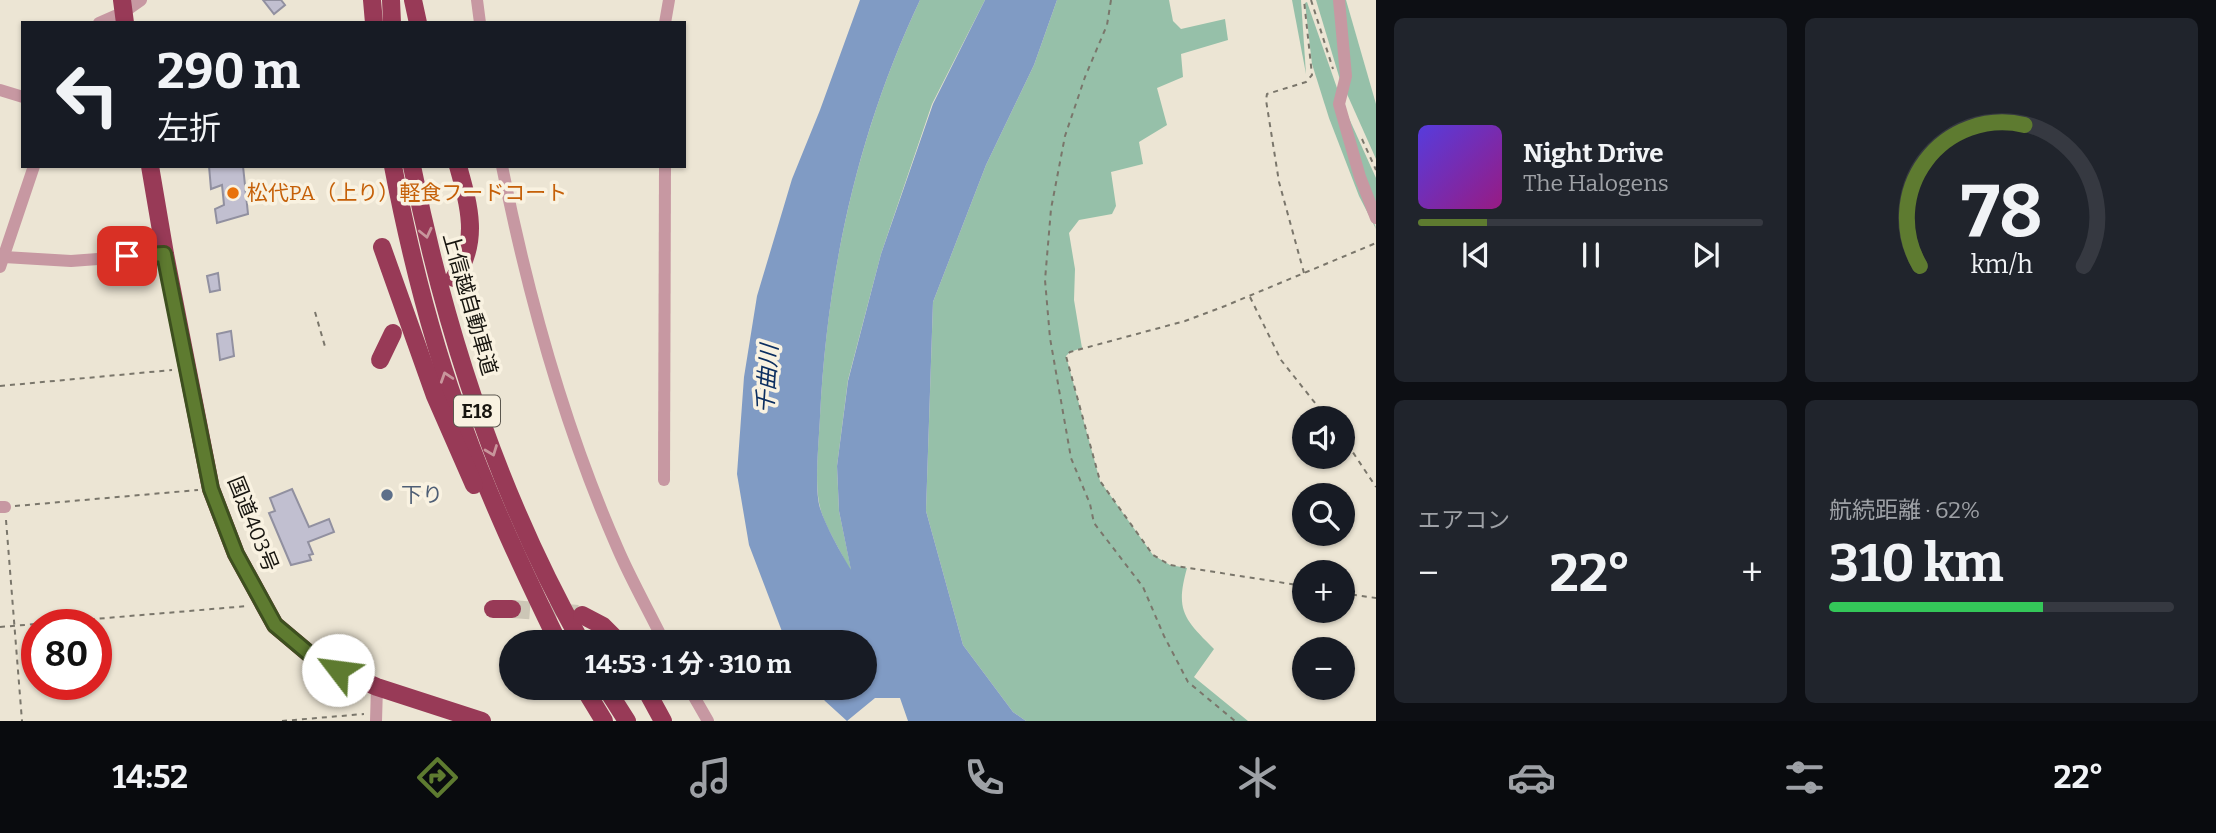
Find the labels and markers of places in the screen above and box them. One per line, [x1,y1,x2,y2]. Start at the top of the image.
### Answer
place label: 松代PA（上り）軽食フードコート [247,180,567,206]
marker: 松代PA（上り）軽食フードコート [225,185,241,201]
pin [97,226,157,286]
place label: 下り [401,482,443,508]
marker: 下り [379,487,395,503]

